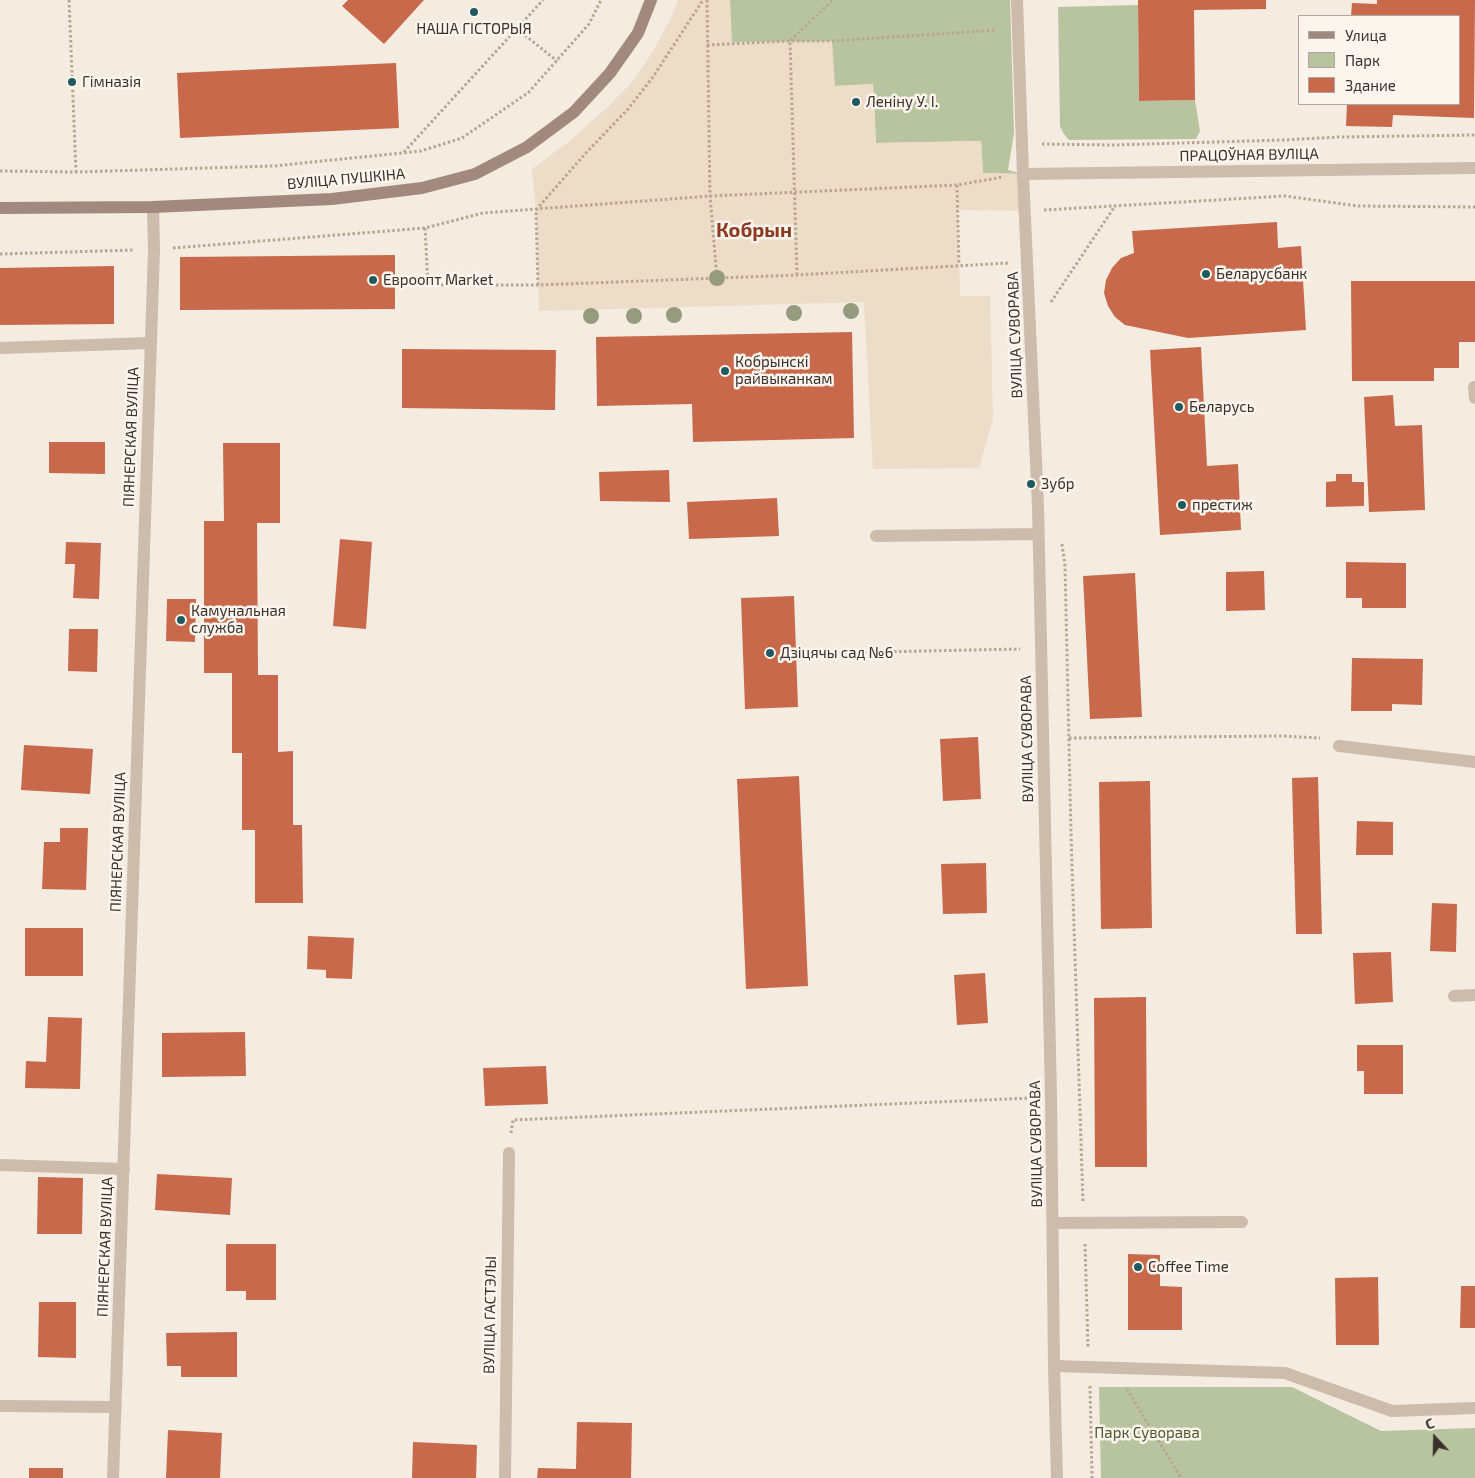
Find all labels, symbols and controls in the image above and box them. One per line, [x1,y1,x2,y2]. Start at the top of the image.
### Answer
marker: НАША ГІСТОРЫЯ [468,6,480,18]
legend [1298,15,1460,105]
place label: НАША ГІСТОРЫЯ [416,20,532,38]
text: Улица [1345,26,1387,44]
text: Парк [1345,51,1380,69]
place label: Гімназія [82,73,141,91]
marker: Гімназія [66,76,78,88]
text: Здание [1345,76,1396,94]
place label: Леніну У. І. [866,93,938,111]
marker: Леніну У. І. [850,96,862,108]
street label: ПРАЦОЎНАЯ ВУЛІЦА [1179,145,1319,165]
street label: ВУЛІЦА ПУШКІНА [286,165,406,193]
district label: Кобрын [716,218,792,242]
place label: Беларусбанк [1216,265,1307,283]
marker: Беларусбанк [1200,268,1212,280]
place label: Евроопт Market [383,271,493,289]
street label: ВУЛІЦА СУВОРАВА [1004,271,1026,399]
marker: Евроопт Market [367,274,379,286]
place label: Кобрынскі райвыканкам [735,353,833,388]
marker: Кобрынскі райвыканкам [719,365,731,377]
street label: ПІЯНЕРСКАЯ ВУЛІЦА [120,367,142,507]
place label: Беларусь [1189,398,1254,416]
marker: Беларусь [1173,401,1185,413]
place label: Зубр [1041,475,1075,493]
marker: Зубр [1025,478,1037,490]
place label: престиж [1192,496,1253,514]
marker: престиж [1176,499,1188,511]
place label: Камунальная служба [191,602,286,637]
marker: Камунальная служба [175,614,187,626]
place label: Дзіцячы сад №6 [780,644,893,662]
marker: Дзіцячы сад №6 [764,647,776,659]
street label: ВУЛІЦА СУВОРАВА [1017,675,1037,803]
street label: ПІЯНЕРСКАЯ ВУЛІЦА [107,772,129,912]
street label: ВУЛІЦА СУВОРАВА [1026,1080,1046,1208]
street label: ПІЯНЕРСКАЯ ВУЛІЦА [94,1177,116,1317]
street label: ВУЛІЦА ГАСТЭЛЫ [480,1256,500,1374]
place label: Coffee Time [1148,1258,1229,1276]
marker: Coffee Time [1132,1261,1144,1273]
north arrow [1410,1413,1460,1463]
text: С [1423,1414,1436,1433]
park label: Парк Суворава [1094,1424,1200,1442]

